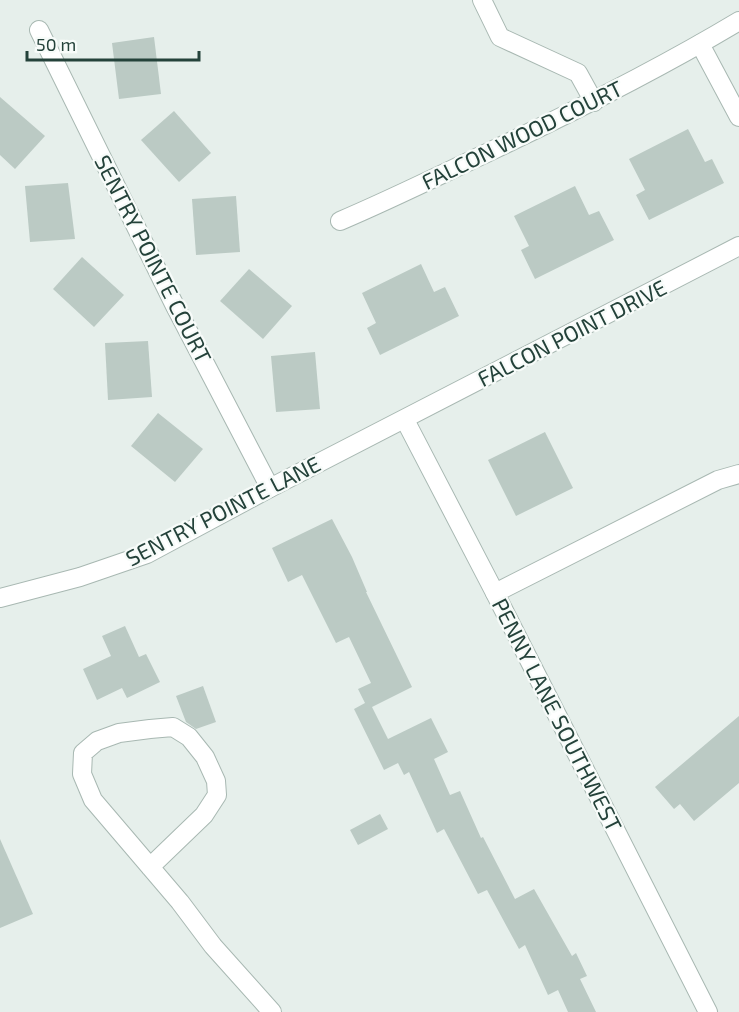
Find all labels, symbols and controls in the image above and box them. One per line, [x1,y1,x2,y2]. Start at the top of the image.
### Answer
scale bar [27,24,200,62]
text: 50 m [36,33,76,55]
street label: FALCON WOOD COURT [417,74,626,194]
street label: SENTRY POINTE COURT [90,150,218,367]
street label: FALCON POINT DRIVE [473,273,670,391]
street label: SENTRY POINTE LANE [121,450,324,570]
street label: PENNY LANE SOUTHWEST [488,594,628,836]

